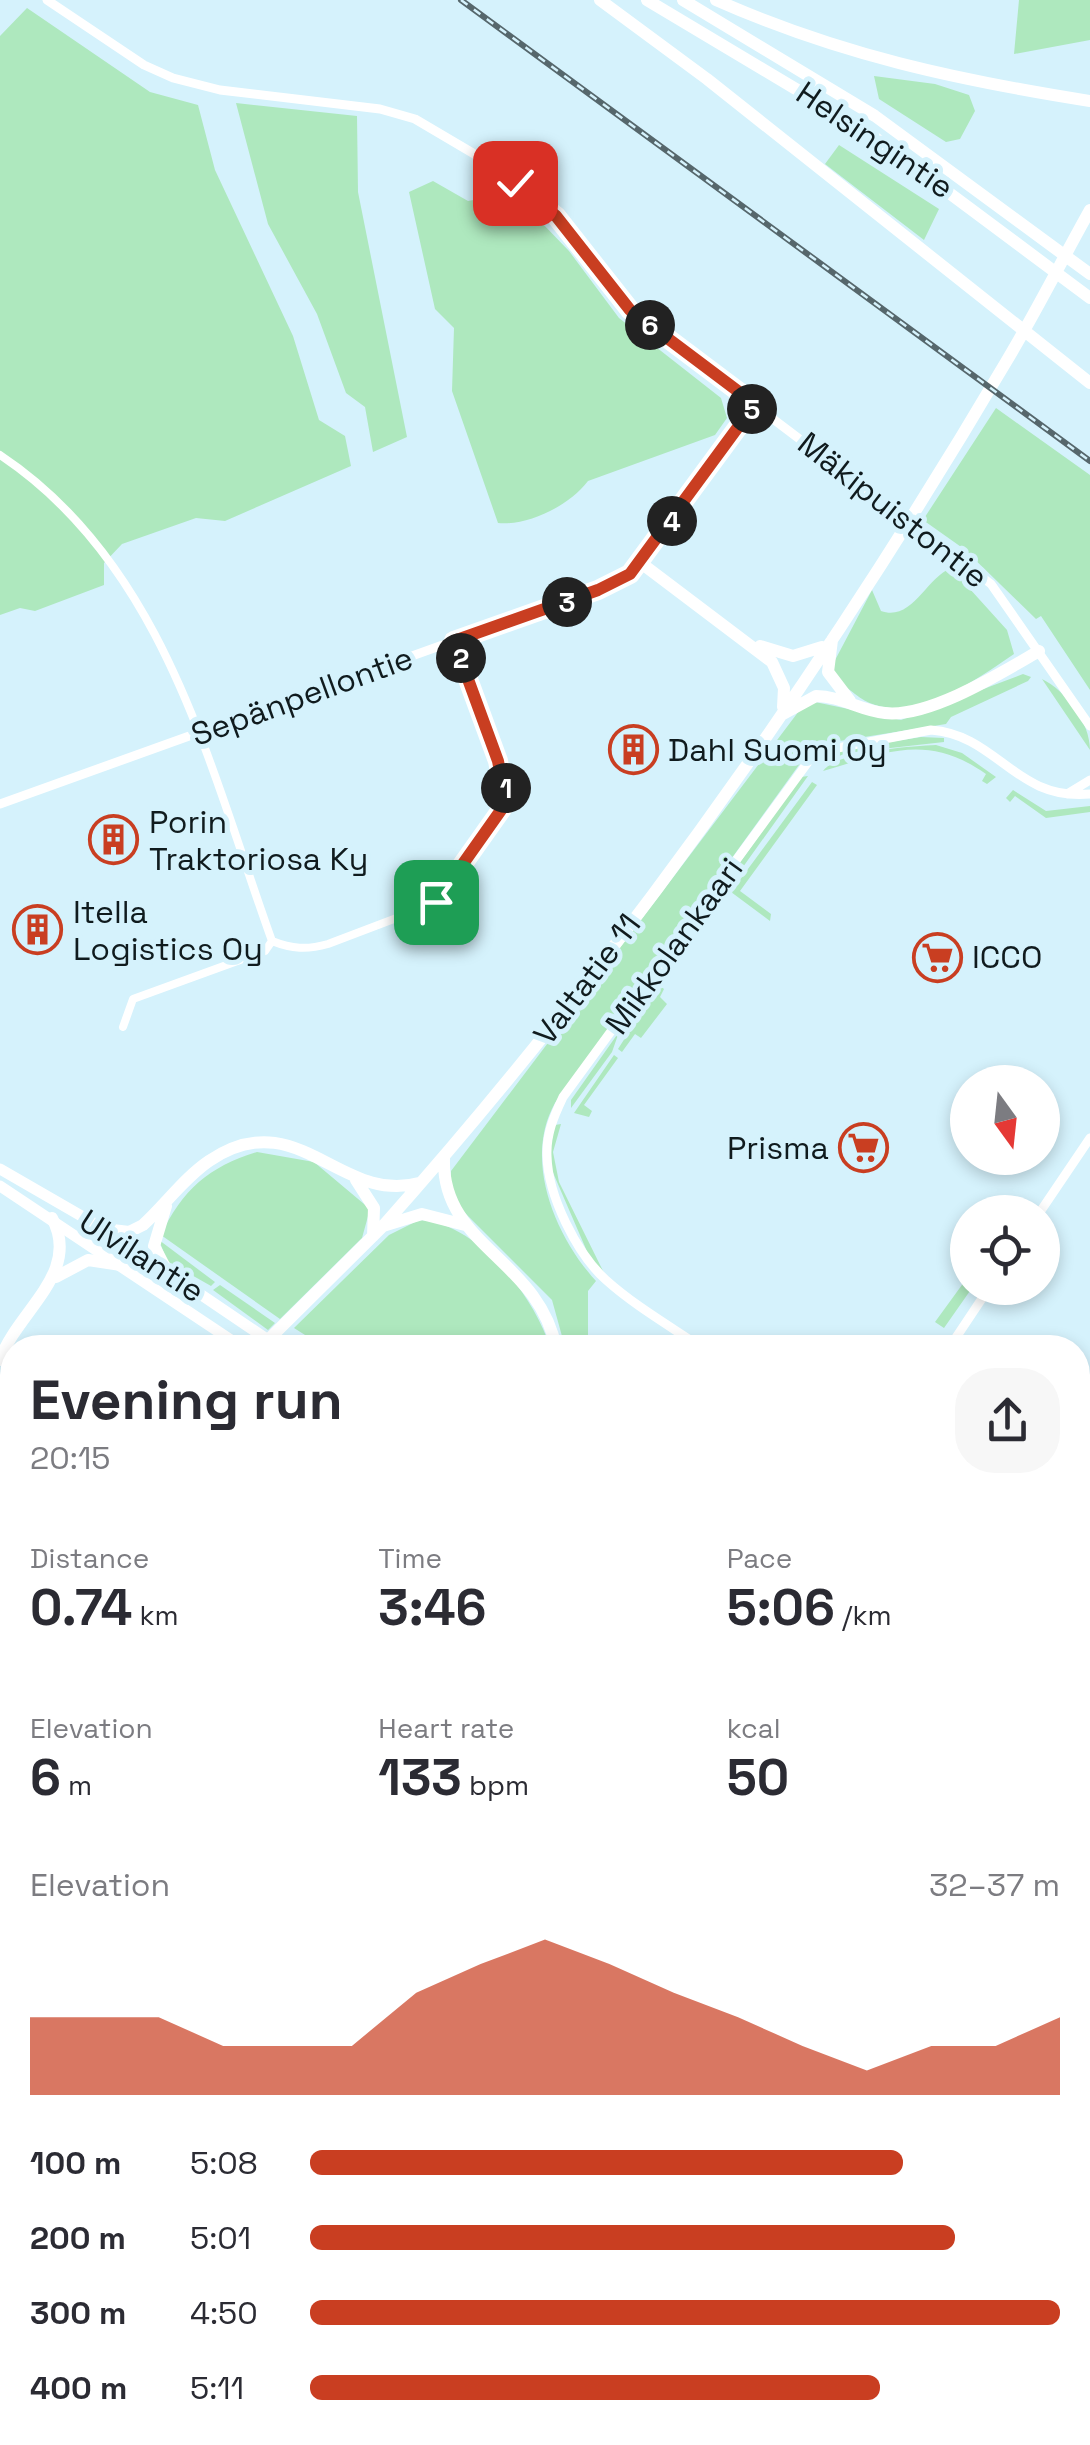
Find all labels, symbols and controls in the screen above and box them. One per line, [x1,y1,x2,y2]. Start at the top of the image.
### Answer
street label: Helsingintie [789,73,961,207]
pin [473,141,558,226]
icon: check [488,156,543,211]
pin: 6 [625,300,675,350]
text: 6 [641,307,659,343]
pin: 5 [727,384,777,434]
text: 5 [744,391,760,427]
street label: Mäkipuistontie [790,423,996,597]
pin: 4 [647,496,697,546]
text: 4 [663,503,681,539]
pin: 3 [542,577,592,627]
text: 3 [558,584,576,620]
pin: 2 [436,633,486,683]
street label: Sepänpellontie [186,637,418,755]
text: 2 [453,640,469,676]
building icon: Dahl Suomi Oy [607,724,659,776]
place label: Dahl Suomi Oy [668,730,887,770]
pin: 1 [481,763,531,813]
text: 1 [500,770,512,806]
place label: Porin Traktoriosa Ky [149,802,368,879]
building icon: Porin Traktoriosa Ky [88,814,140,866]
street label: Mikkolankaari [597,850,751,1042]
pin [394,860,479,945]
icon: arrive [409,875,464,930]
place label: Itella Logistics Oy [73,892,263,969]
building icon: Itella Logistics Oy [12,904,64,956]
street label: Valtatie 11 [525,906,649,1052]
supermarket icon: ICCO [911,931,963,983]
place label: ICCO [972,937,1042,977]
north arrow [950,1065,1060,1175]
map controls [950,1065,1060,1305]
supermarket icon: Prisma [838,1122,890,1174]
place label: Prisma [727,1128,829,1168]
button: locate [950,1195,1060,1305]
street label: Ulvilantie [72,1201,212,1311]
text: Evening run [30,1365,343,1435]
button: share [955,1368,1060,1473]
text: 20:15 [30,1438,110,1478]
text: Distance [30,1540,149,1576]
text: Time [378,1540,442,1576]
text: Pace [727,1540,792,1576]
text: 0.74 [30,1576,132,1640]
text: 3:46 [378,1576,486,1640]
text: 5:06 [727,1576,835,1640]
text: km [132,1597,179,1633]
text: /km [835,1597,892,1633]
text: Elevation [30,1710,153,1746]
text: Heart rate [378,1710,514,1746]
text: kcal [727,1710,781,1746]
text: 6 [30,1746,61,1810]
text: 133 [378,1746,462,1810]
text: 50 [727,1746,789,1810]
text: m [61,1767,92,1803]
text: bpm [462,1767,529,1803]
text: Elevation [30,1865,170,1905]
text: 32–37 m [929,1865,1060,1905]
text: 100 m [30,2143,121,2183]
text: 5:08 [190,2143,258,2183]
text: 200 m [30,2218,126,2258]
text: 5:01 [190,2218,251,2258]
text: 300 m [30,2293,126,2333]
text: 4:50 [190,2293,258,2333]
text: 400 m [30,2368,127,2408]
text: 5:11 [190,2368,244,2408]

